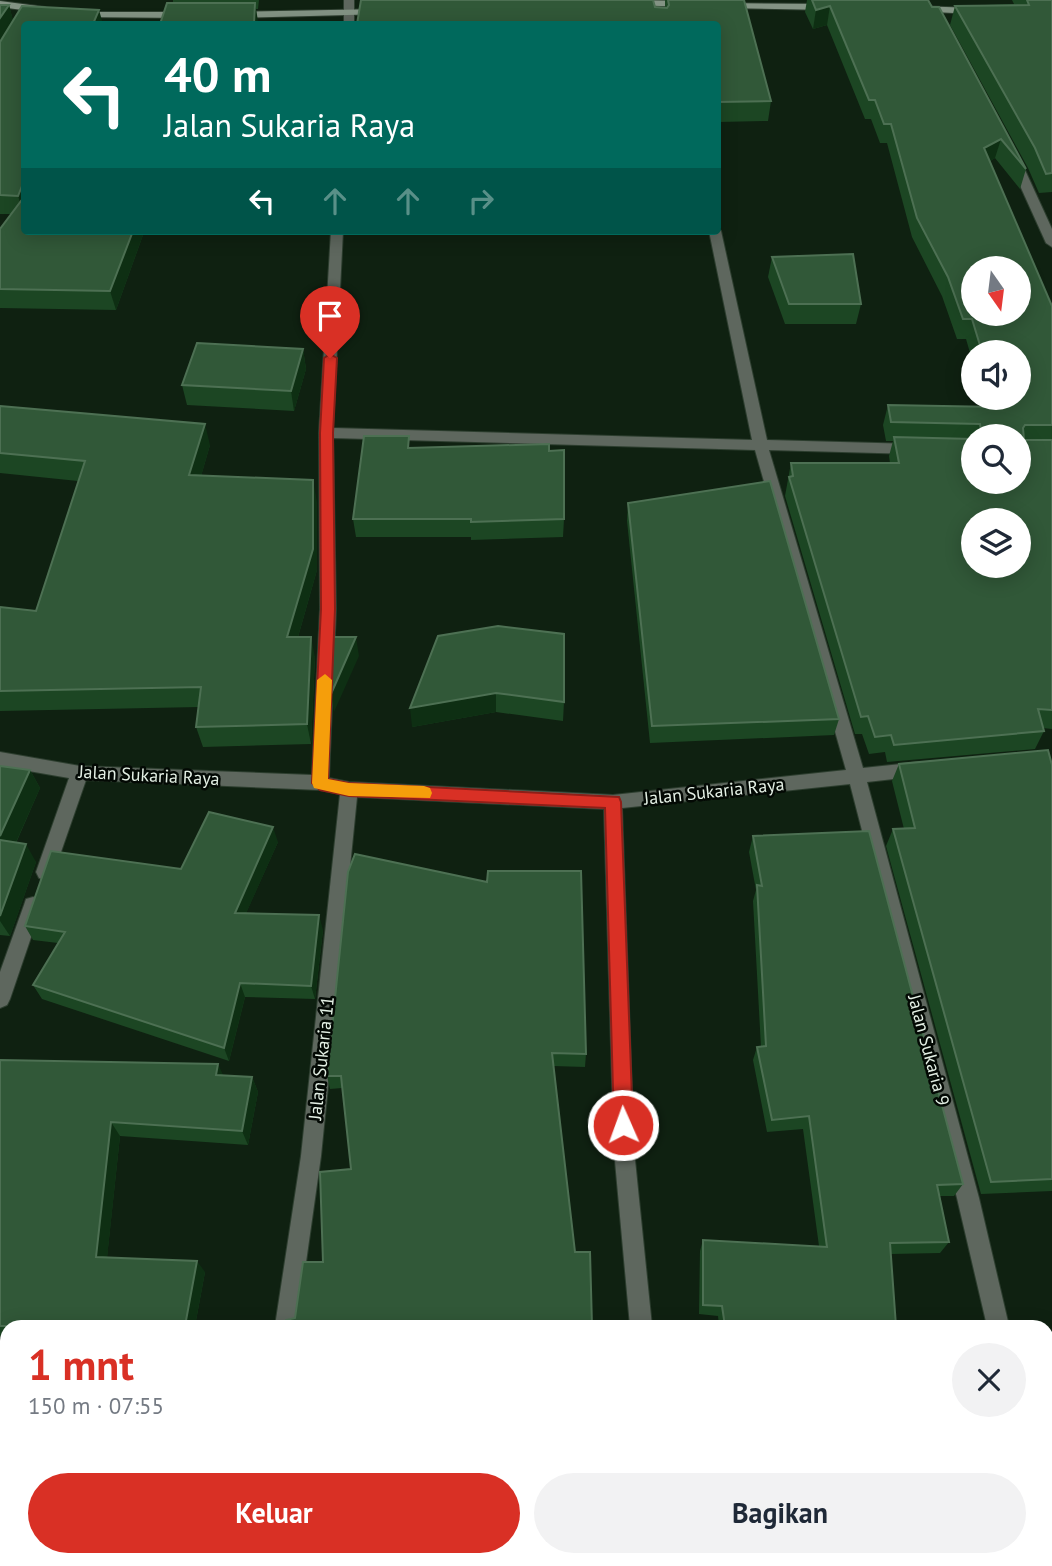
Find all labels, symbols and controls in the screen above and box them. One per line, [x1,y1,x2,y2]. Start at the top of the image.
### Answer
text: 40 m [164,42,271,106]
icon: left [49,49,140,140]
text: Jalan Sukaria Raya [164,104,415,146]
icon: left [243,182,281,220]
icon: ahead [316,182,354,220]
icon: ahead [389,182,427,220]
icon: right [462,182,500,220]
north arrow [961,256,1031,326]
map controls [961,256,1031,578]
pin [300,286,360,358]
icon: arrive [311,297,349,335]
button: sound [961,340,1031,410]
button: search [961,424,1031,494]
button: layers [961,508,1031,578]
street label: Jalan Sukaria Raya [77,760,220,790]
street label: Jalan Sukaria Raya [642,772,785,810]
street label: Jalan Sukaria 9 [903,991,955,1108]
street label: Jalan Sukaria 11 [303,995,339,1122]
position arrow [586,1088,660,1162]
text: 1 mnt [28,1337,134,1392]
button: close [952,1343,1026,1417]
text: 150 m · 07:55 [28,1391,164,1420]
button: Keluar [28,1473,520,1553]
button: Bagikan [534,1473,1026,1553]

